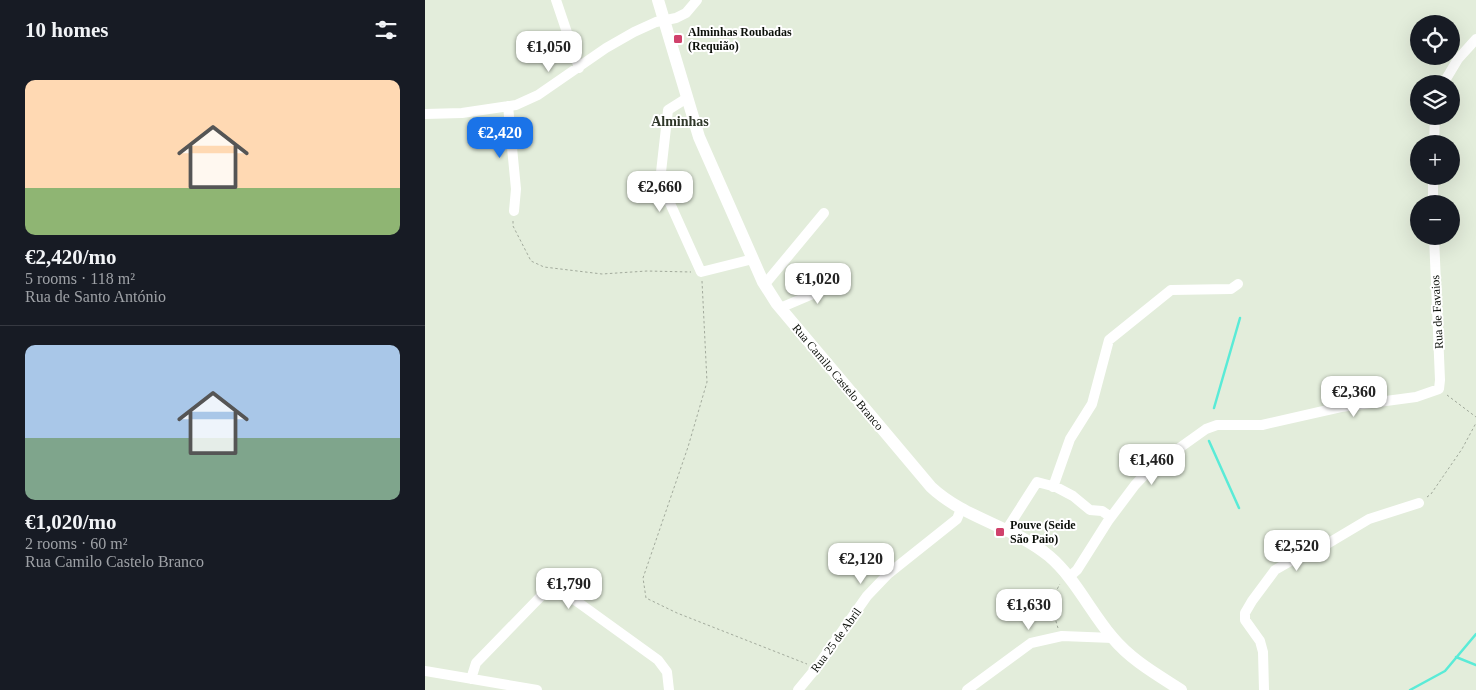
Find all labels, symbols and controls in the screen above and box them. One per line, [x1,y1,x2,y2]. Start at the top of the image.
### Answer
map controls [1410,15,1460,245]
button: locate [1410,15,1460,65]
icon: filters [372,16,400,44]
text: 10 homes [25,18,108,42]
place label: Alminhas Roubadas (Requião) [688,25,792,53]
pin: €1,050 [508,30,590,73]
marker: Alminhas Roubadas (Requião) [672,33,684,45]
text: €1,050 [527,38,571,55]
button: layers [1410,75,1460,125]
icon: home [168,112,258,202]
district label: Alminhas [651,114,709,129]
pin: €2,420 [459,116,541,159]
text: €2,420 [478,124,522,141]
button: + [1410,135,1460,185]
pin: €2,660 [619,170,701,213]
text: €2,660 [638,178,682,195]
button: − [1410,195,1460,245]
text: €2,420/mo [25,245,117,269]
pin: €1,020 [777,262,859,305]
text: 5 rooms · 118 m² [25,270,135,287]
text: €1,020 [796,270,840,287]
street label: Rua de Favaios [1428,274,1446,349]
text: Rua de Santo António [25,288,166,305]
street label: Rua Camilo Castelo Branco [789,321,887,433]
pin: €2,360 [1313,376,1395,418]
icon: home [168,378,258,468]
text: €2,360 [1332,383,1376,400]
pin: €1,460 [1111,444,1193,486]
text: €1,460 [1130,451,1174,468]
text: €1,020/mo [25,510,117,534]
place label: Pouve (Seide São Paio) [1010,518,1076,546]
marker: Pouve (Seide São Paio) [994,526,1006,538]
pin: €2,520 [1256,530,1338,572]
text: 2 rooms · 60 m² [25,535,128,552]
text: €2,520 [1275,537,1319,554]
pin: €2,120 [820,542,902,585]
text: €2,120 [839,550,883,567]
text: Rua Camilo Castelo Branco [25,553,204,570]
pin: €1,790 [528,568,610,610]
text: €1,790 [547,575,591,592]
pin: €1,630 [988,588,1070,631]
text: €1,630 [1007,596,1051,613]
street label: Rua 25 de Abril [808,604,864,675]

